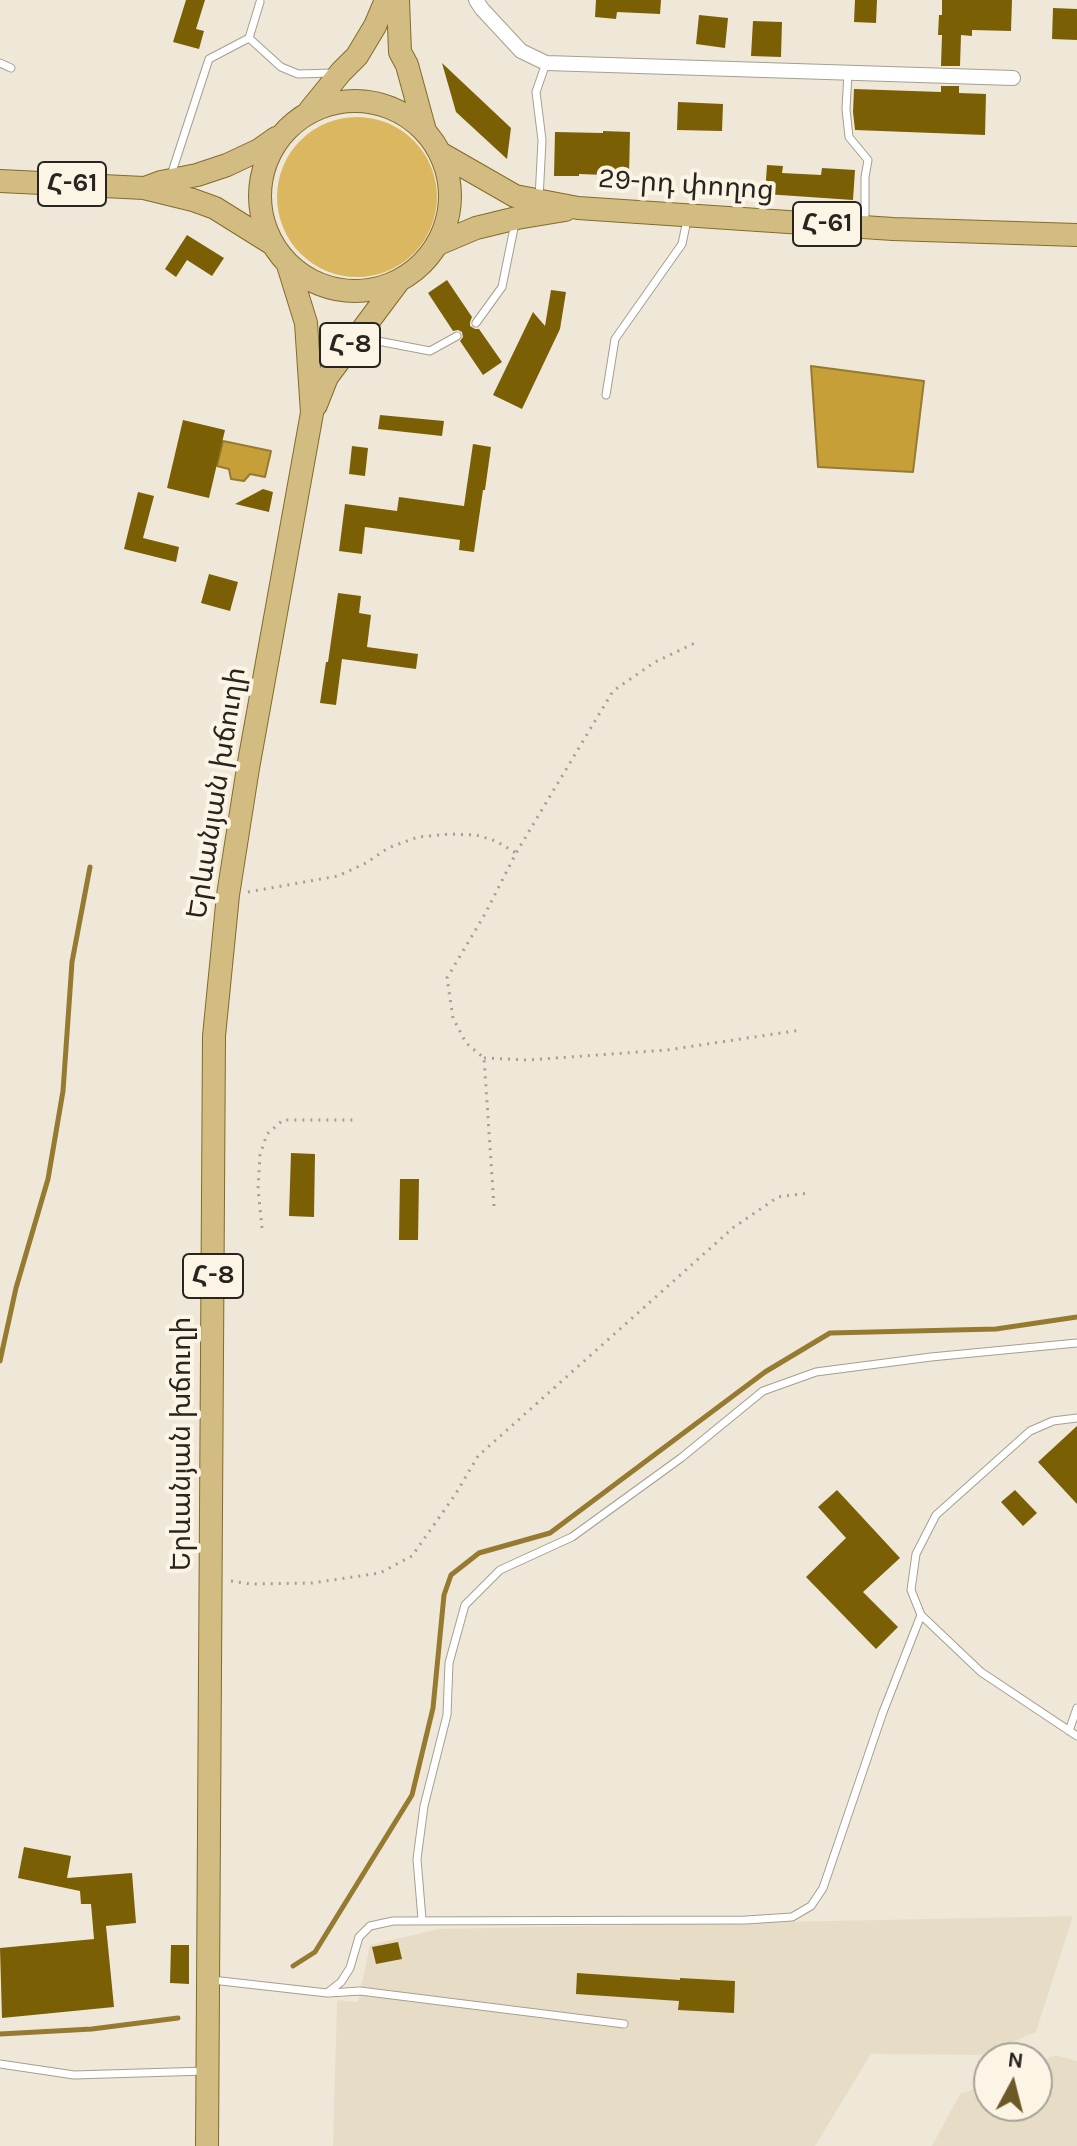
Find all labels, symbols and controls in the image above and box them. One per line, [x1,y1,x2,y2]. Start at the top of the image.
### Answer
road number: Հ-61 [38,162,106,206]
street label: 29-րդ փողոց [597,162,775,208]
road number: Հ-61 [793,202,861,246]
road number: Հ-8 [320,323,380,367]
street label: Երևանյան խճուղի [181,665,253,921]
road number: Հ-8 [183,1254,243,1298]
street label: Երևանյան խճուղի [165,1317,199,1571]
north arrow [973,2042,1053,2122]
text: N [1006,2046,1025,2074]

